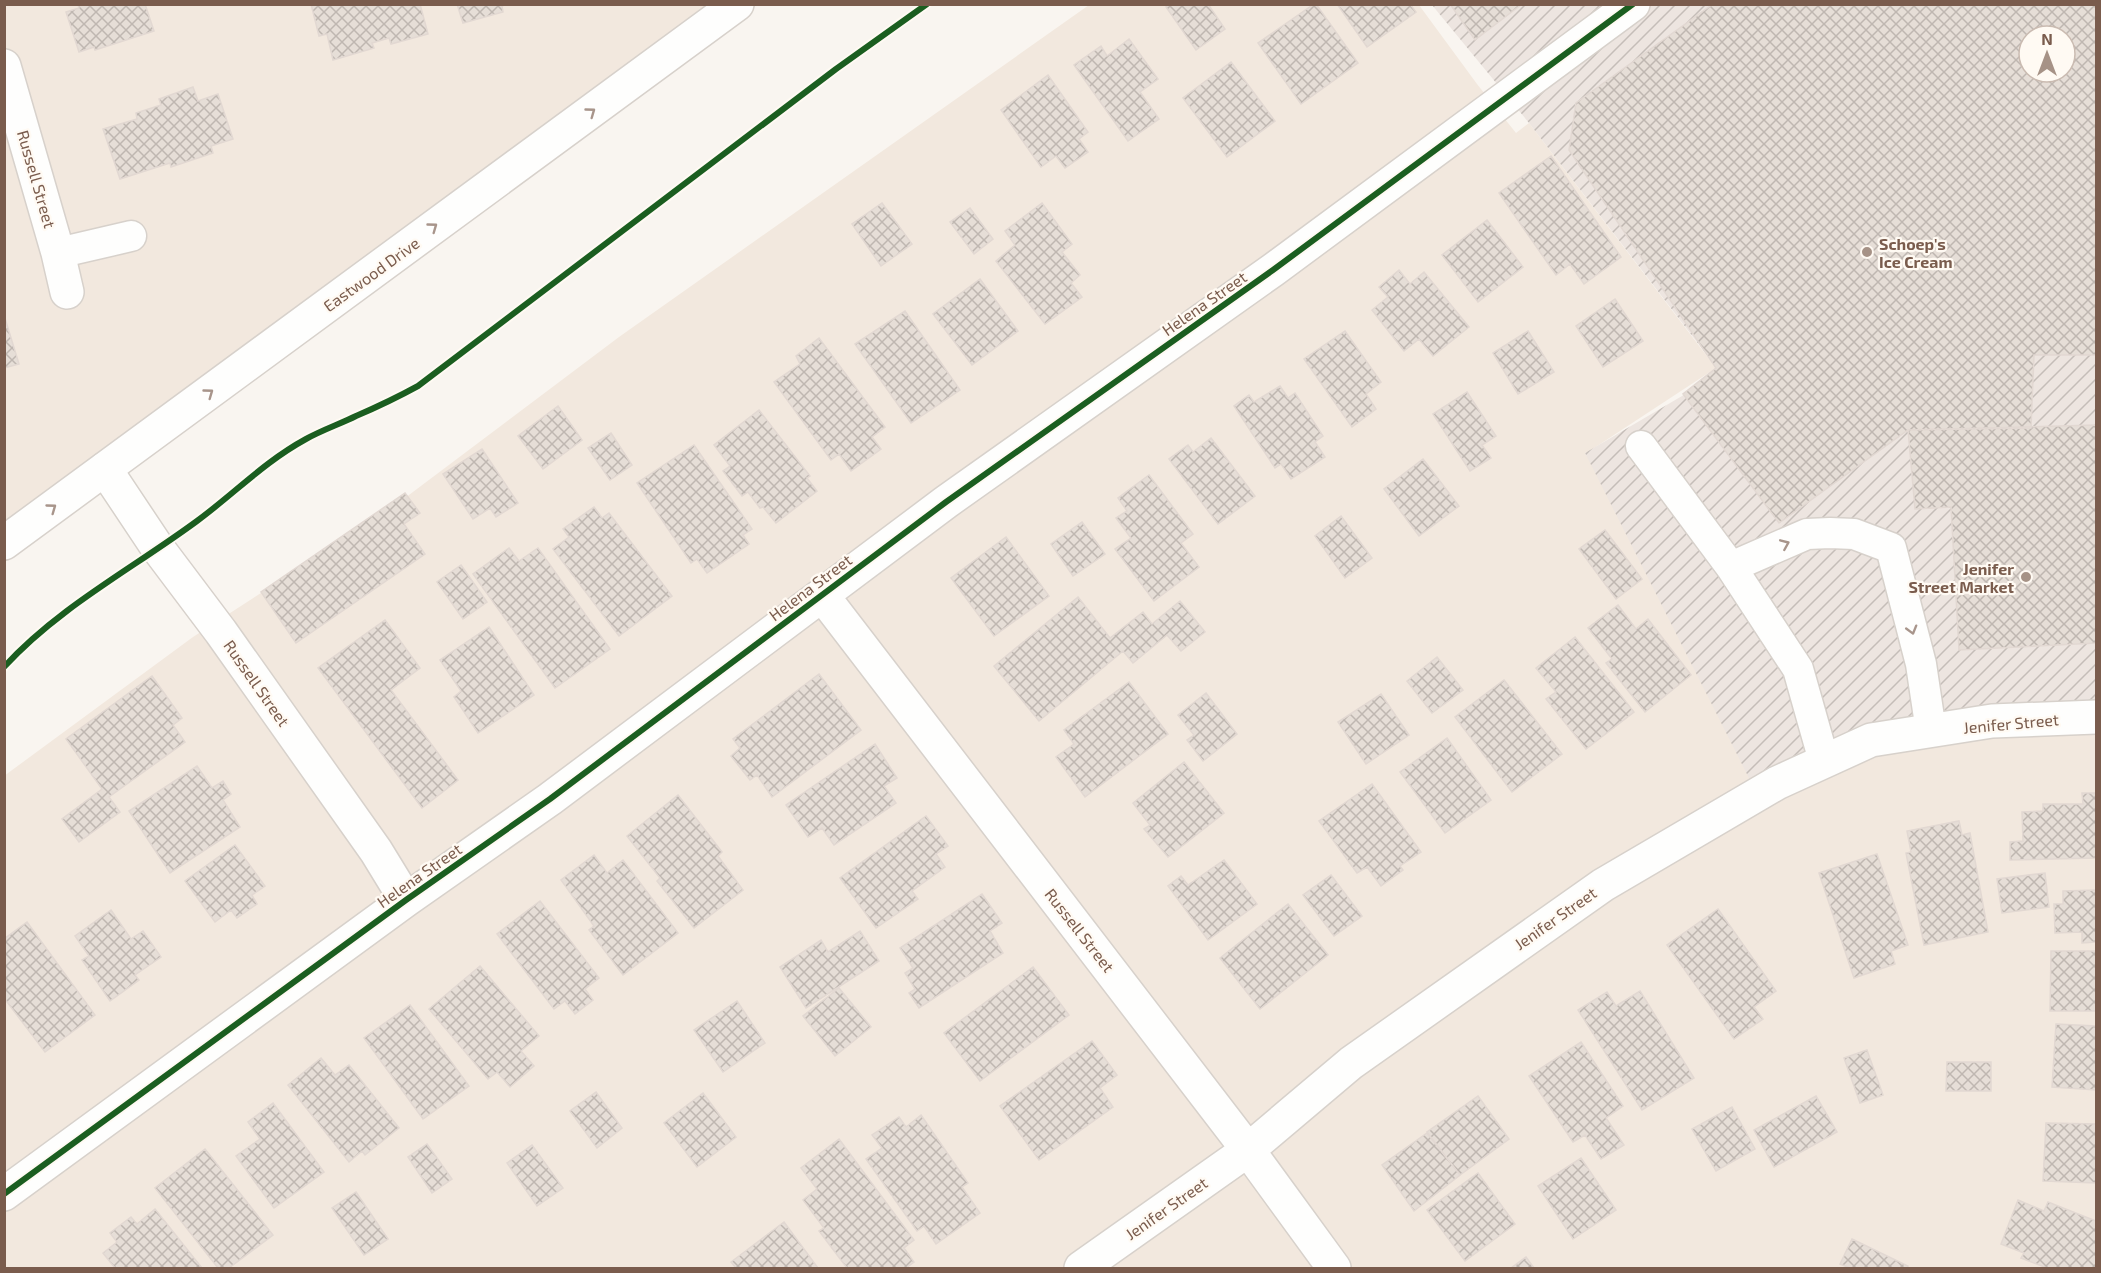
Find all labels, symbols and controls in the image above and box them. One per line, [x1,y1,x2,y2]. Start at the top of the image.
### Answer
north arrow [2017,24,2077,84]
text: N [2041,29,2053,48]
one-way arrow [584,108,595,119]
street label: Russell Street [14,128,60,230]
one-way arrow [427,224,438,235]
street label: Eastwood Drive [319,233,423,315]
place label: Schoep's Ice Cream [1879,234,1953,271]
marker: Schoep's Ice Cream [1860,245,1874,259]
street label: Helena Street [1158,267,1250,339]
one-way arrow [202,389,213,400]
one-way arrow [45,505,56,516]
one-way arrow [1779,539,1790,551]
street label: Helena Street [765,550,855,624]
place label: Jenifer Street Market [1909,559,2014,596]
marker: Jenifer Street Market [2019,570,2033,584]
one-way arrow [1905,625,1918,635]
street label: Russell Street [220,636,294,730]
street label: Jenifer Street [1962,709,2060,737]
street label: Helena Street [373,839,465,911]
street label: Jenifer Street [1510,883,1600,953]
street label: Russell Street [1041,884,1119,976]
street label: Jenifer Street [1121,1173,1211,1243]

